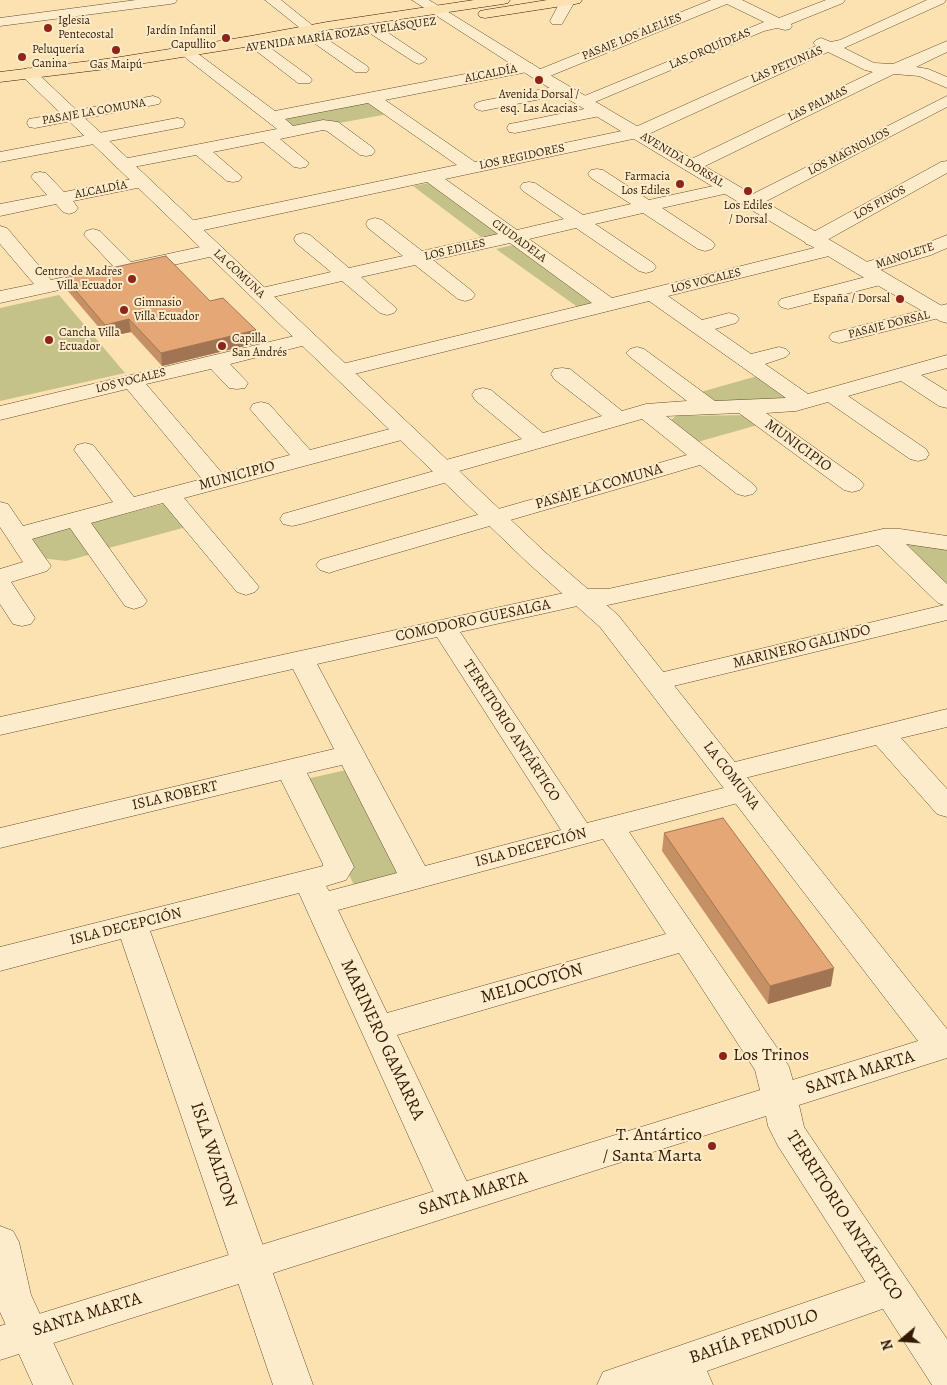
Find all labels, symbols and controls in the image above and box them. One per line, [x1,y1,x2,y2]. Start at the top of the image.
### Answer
street label: PASAJE LOS ALELÍES [580,10,684,64]
place label: Iglesia Pentecostal [58,14,114,42]
street label: AVENIDA MARÍA ROZAS VELÁSQUEZ [245,14,437,56]
marker: Iglesia Pentecostal [42,22,54,34]
place label: Jardín Infantil Capullito [147,24,216,52]
street label: LAS ORQUÍDEAS [667,25,753,73]
marker: Jardín Infantil Capullito [220,32,232,44]
place label: Peluquería Canina [32,43,84,71]
street label: LAS PETUNIAS [749,43,825,87]
marker: Gas Maipú [110,44,122,56]
marker: Peluquería Canina [16,51,28,63]
place label: Gas Maipú [90,58,142,72]
street label: ALCALDÍA [464,62,518,86]
marker: Avenida Dorsal / esq. Las Acacias [533,74,545,86]
street label: LAS PALMAS [786,83,850,125]
place label: Avenida Dorsal / esq. Las Acacias [499,88,579,116]
street label: PASAJE LA COMUNA [41,96,147,128]
street label: LOS MAGNOLIOS [806,125,892,179]
street label: AVENIDA DORSAL [638,129,726,191]
street label: LOS REGIDORES [478,141,566,173]
place label: Farmacia Los Ediles [621,170,670,198]
street label: ALCALDÍA [74,178,128,202]
marker: Farmacia Los Ediles [674,178,686,190]
street label: LOS PINOS [851,183,909,223]
marker: Los Ediles / Dorsal [742,185,754,197]
place label: Los Ediles / Dorsal [723,199,773,227]
street label: CIUDADELA [489,216,549,266]
street label: LOS EDILES [423,236,487,264]
street label: MANOLETE [874,240,936,272]
street label: LA COMUNA [210,246,268,302]
place label: Centro de Madres Villa Ecuador [35,265,122,293]
street label: LOS VOCALES [669,265,743,297]
marker: Centro de Madres Villa Ecuador [126,273,138,285]
place label: España / Dorsal [813,292,890,306]
marker: España / Dorsal [894,293,906,305]
place label: Gimnasio Villa Ecuador [134,296,199,324]
marker: Gimnasio Villa Ecuador [118,304,130,316]
street label: PASAJE DORSAL [847,308,931,342]
place label: Cancha Villa Ecuador [59,326,120,354]
place label: Capilla San Andrés [232,332,287,360]
marker: Cancha Villa Ecuador [43,334,55,346]
marker: Capilla San Andrés [216,340,228,352]
street label: LOS VOCALES [94,365,168,397]
street label: MUNICIPIO [761,416,835,476]
street label: MUNICIPIO [197,457,277,495]
street label: PASAJE LA COMUNA [533,460,665,514]
street label: COMODORO GUESALGA [394,596,552,646]
street label: MARINERO GALINDO [731,621,873,673]
street label: TERRITORIO ANTÁRTICO [459,657,563,805]
street label: LA COMUNA [699,738,763,814]
street label: ISLA ROBERT [130,777,220,815]
street label: ISLA DECEPCIÓN [473,824,589,872]
street label: ISLA DECEPCIÓN [68,904,184,950]
street label: MARINERO GAMARRA [335,956,429,1124]
street label: MELOCOTÓN [478,959,586,1009]
place label: Los Trinos [733,1045,809,1067]
street label: SANTA MARTA [803,1046,917,1100]
marker: Los Trinos [717,1050,729,1062]
street label: ISLA WALTON [185,1100,241,1210]
place label: T. Antártico / Santa Marta [603,1125,702,1168]
street label: TERRITORIO ANTÁRTICO [781,1127,907,1305]
marker: T. Antártico / Santa Marta [706,1140,718,1152]
street label: SANTA MARTA [416,1167,530,1221]
street label: SANTA MARTA [30,1288,144,1342]
street label: BAHÍA PENDULO [687,1305,821,1369]
north arrow [877,1315,927,1365]
text: N [877,1337,898,1353]

